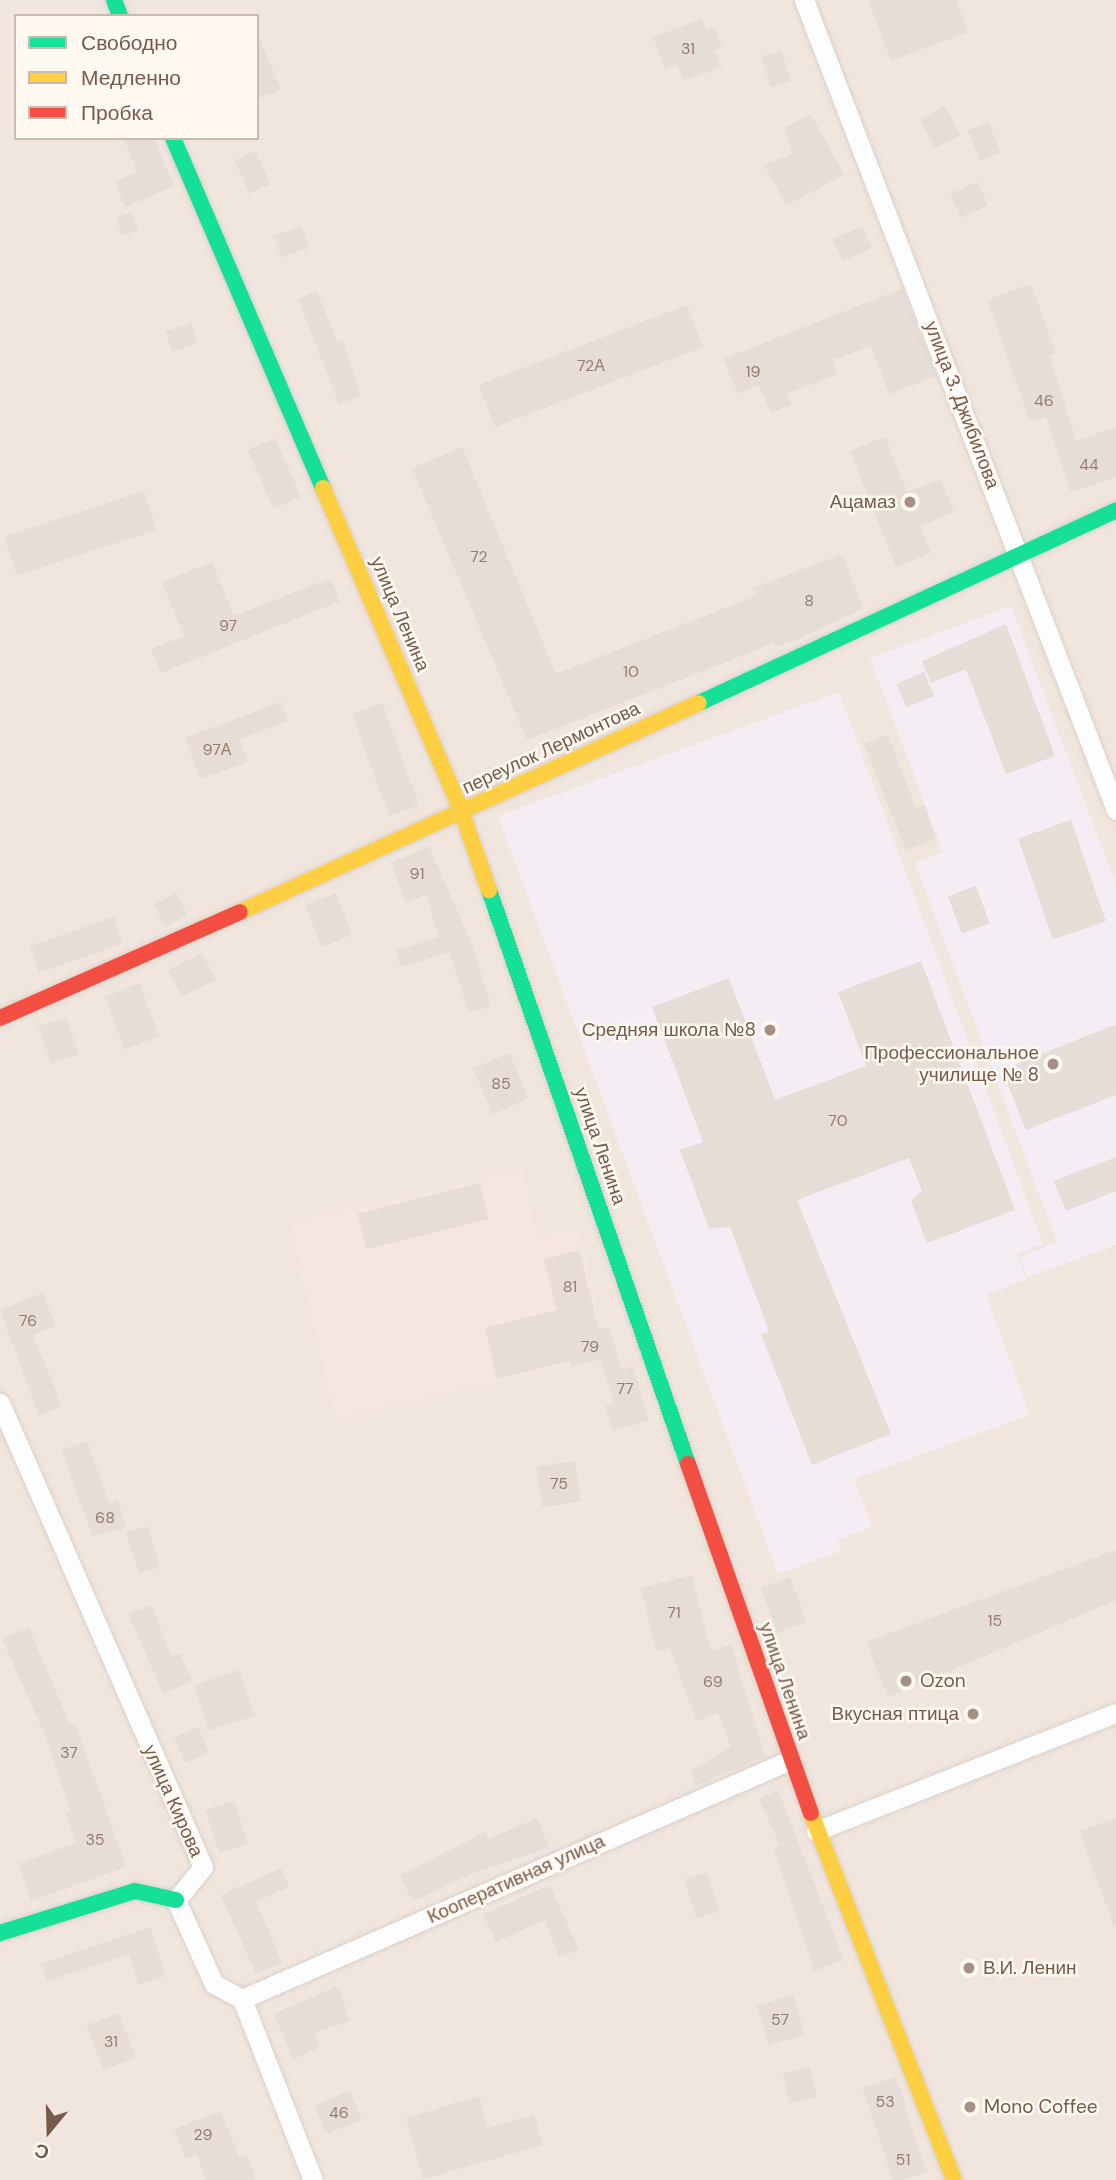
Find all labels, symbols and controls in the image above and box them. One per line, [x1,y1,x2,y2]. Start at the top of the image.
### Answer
legend [14,14,259,140]
text: Свободно [81,29,178,57]
house number: 31 [681,39,695,59]
text: Медленно [81,64,181,92]
text: Пробка [81,99,153,127]
street label: улица З. Джибилова [920,318,1004,492]
house number: 72А [577,356,605,376]
house number: 19 [745,362,761,382]
house number: 46 [1034,391,1054,411]
house number: 44 [1079,455,1099,475]
place label: Ацамаз [830,491,896,513]
marker: Ацамаз [902,494,918,510]
house number: 72 [470,547,488,567]
street label: улица Ленина [366,553,434,675]
house number: 8 [804,591,814,611]
house number: 97 [219,616,237,636]
house number: 10 [623,662,639,682]
street label: переулок Лермонтова [459,697,643,799]
house number: 97А [203,740,231,760]
house number: 91 [410,864,424,884]
place label: Средняя школа №8 [582,1019,756,1041]
marker: Средняя школа №8 [762,1022,778,1038]
place label: Профессиональное училище № 8 [864,1042,1039,1086]
marker: Профессиональное училище № 8 [1045,1056,1061,1072]
house number: 85 [491,1074,511,1094]
street label: улица Ленина [569,1084,631,1208]
house number: 70 [828,1111,848,1131]
house number: 81 [563,1277,577,1297]
house number: 76 [19,1311,37,1331]
house number: 79 [581,1337,599,1357]
house number: 77 [616,1379,634,1399]
house number: 75 [550,1474,568,1494]
house number: 68 [95,1508,115,1528]
house number: 71 [667,1603,681,1623]
house number: 15 [988,1611,1002,1631]
street label: улица Ленина [754,1619,816,1743]
place label: Ozon [920,1670,966,1692]
house number: 69 [703,1672,723,1692]
marker: Ozon [898,1673,914,1689]
place label: Вкусная птица [832,1703,959,1725]
marker: Вкусная птица [965,1706,981,1722]
street label: улица Кирова [138,1741,208,1861]
house number: 37 [60,1743,78,1763]
house number: 35 [85,1830,105,1850]
street label: Кооперативная улица [424,1830,608,1928]
place label: В.И. Ленин [983,1957,1077,1979]
marker: В.И. Ленин [961,1960,977,1976]
house number: 57 [771,2010,789,2030]
house number: 31 [104,2032,118,2052]
house number: 53 [875,2092,895,2112]
north arrow [14,2096,84,2166]
place label: Mono Coffee [984,2096,1097,2118]
marker: Mono Coffee [962,2099,978,2115]
house number: 46 [329,2103,349,2123]
house number: 29 [193,2125,213,2145]
text: С [31,2137,53,2165]
house number: 51 [896,2150,910,2170]

